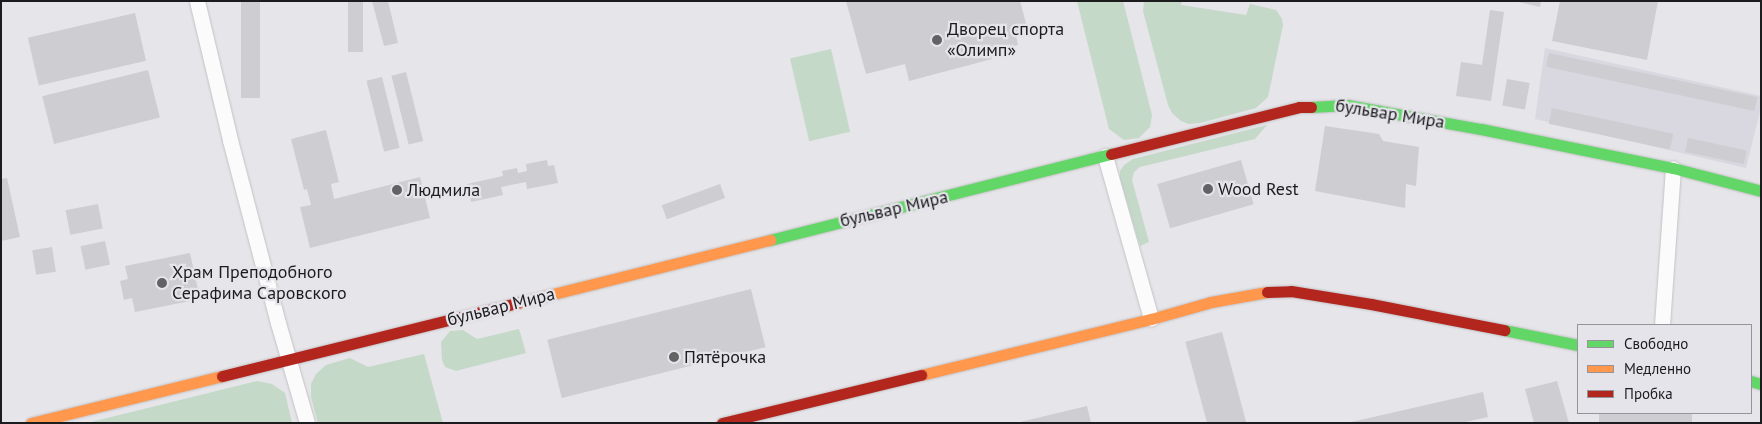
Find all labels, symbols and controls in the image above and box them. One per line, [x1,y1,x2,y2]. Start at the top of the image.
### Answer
place label: Дворец спорта «Олимп» [947,19,1064,62]
marker: Дворец спорта «Олимп» [931,34,943,46]
street label: бульвар Мира [1334,95,1446,133]
place label: Wood Rest [1218,178,1299,200]
place label: Людмила [407,179,480,201]
marker: Wood Rest [1202,183,1214,195]
marker: Людмила [391,184,403,196]
street label: бульвар Мира [838,186,950,232]
place label: Храм Преподобного Серафима Саровского [172,262,347,304]
marker: Храм Преподобного Серафима Саровского [156,277,168,289]
street label: бульвар Мира [445,283,557,331]
legend [1577,324,1752,414]
text: Свободно [1624,334,1688,353]
place label: Пятёрочка [684,346,766,368]
marker: Пятёрочка [668,351,680,363]
text: Медленно [1624,359,1691,378]
text: Пробка [1624,384,1673,403]

